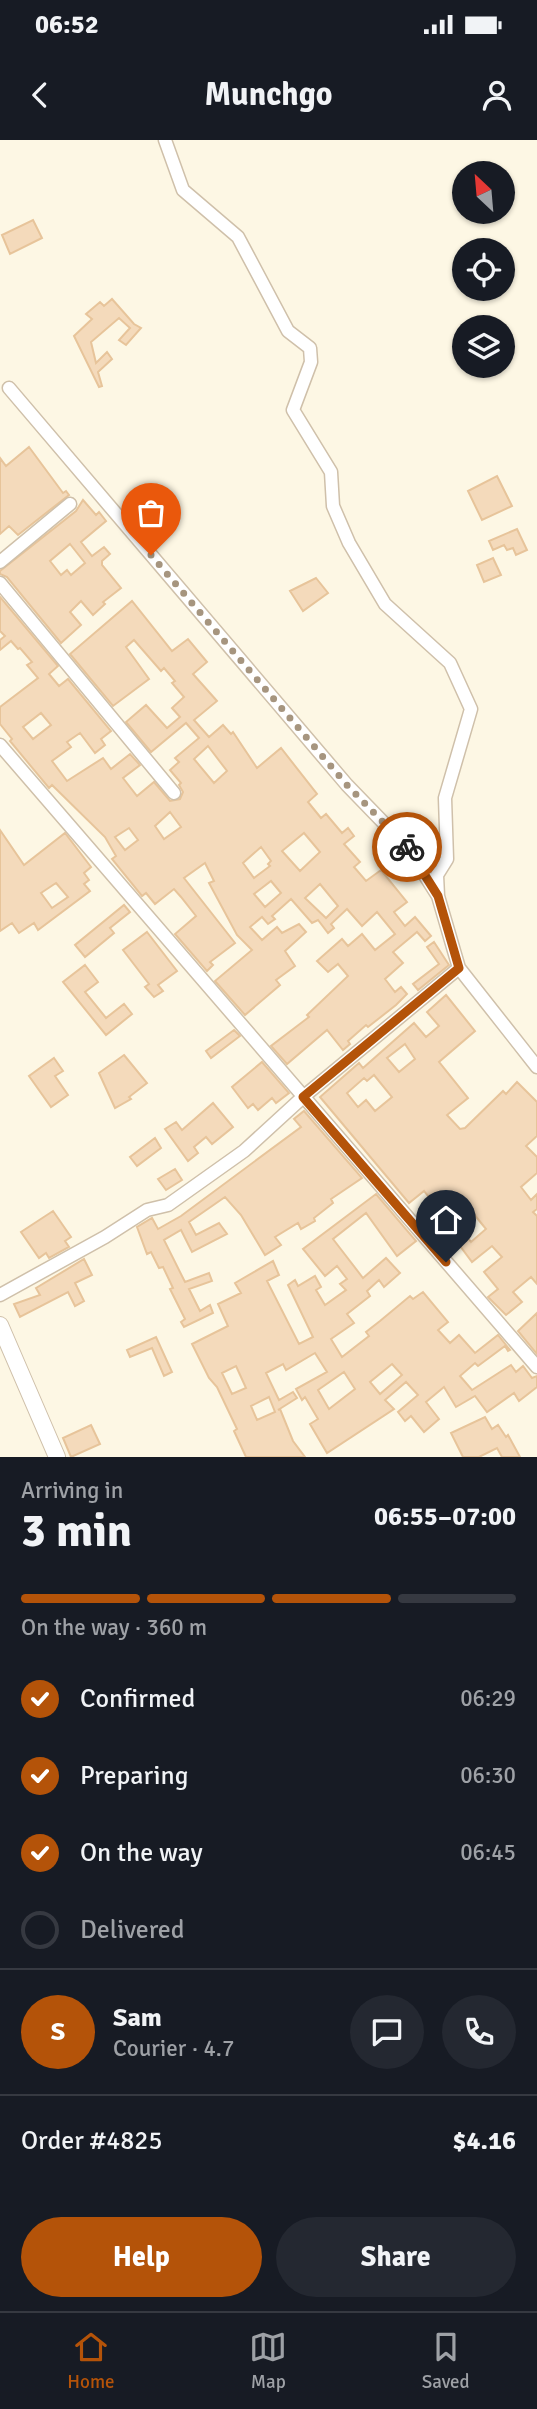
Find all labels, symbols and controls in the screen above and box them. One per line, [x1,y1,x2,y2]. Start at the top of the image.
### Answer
text: 06:52 [35,9,99,41]
text: Munchgo [204,75,333,114]
icon: back [21,76,59,114]
icon: person [478,76,516,114]
north arrow [452,161,514,224]
map controls [452,161,515,378]
button: locate [452,238,515,301]
button: layers [452,315,515,378]
pin [121,483,181,555]
icon: bag [132,494,170,532]
courier [372,812,442,882]
icon: bike [388,828,426,866]
pin [416,1190,476,1262]
icon: home [427,1201,465,1239]
text: Arriving in [21,1476,123,1505]
text: 06:55–07:00 [374,1501,516,1533]
text: 3 min [21,1503,132,1559]
text: On the way · 360 m [21,1613,207,1642]
icon: check [21,1680,59,1718]
text: Confirmed [80,1683,195,1715]
text: 06:29 [460,1684,516,1713]
icon: check [21,1757,59,1795]
text: Preparing [80,1760,188,1792]
text: 06:30 [460,1761,516,1790]
icon: check [21,1834,59,1872]
text: On the way [80,1837,203,1869]
text: 06:45 [460,1838,516,1867]
text: Delivered [80,1914,185,1946]
button: chat [350,1995,424,2069]
button: phone [442,1995,516,2069]
text: Sam [113,2002,162,2034]
text: S [51,2016,65,2048]
text: Courier · 4.7 [113,2034,234,2063]
text: Order #4825 [21,2125,162,2157]
text: $4.16 [452,2125,516,2157]
button: Help [21,2217,262,2297]
button: Share [276,2217,516,2297]
tab: Home [67,2328,115,2394]
tab: Map [249,2328,287,2394]
tab: Saved [422,2328,470,2394]

